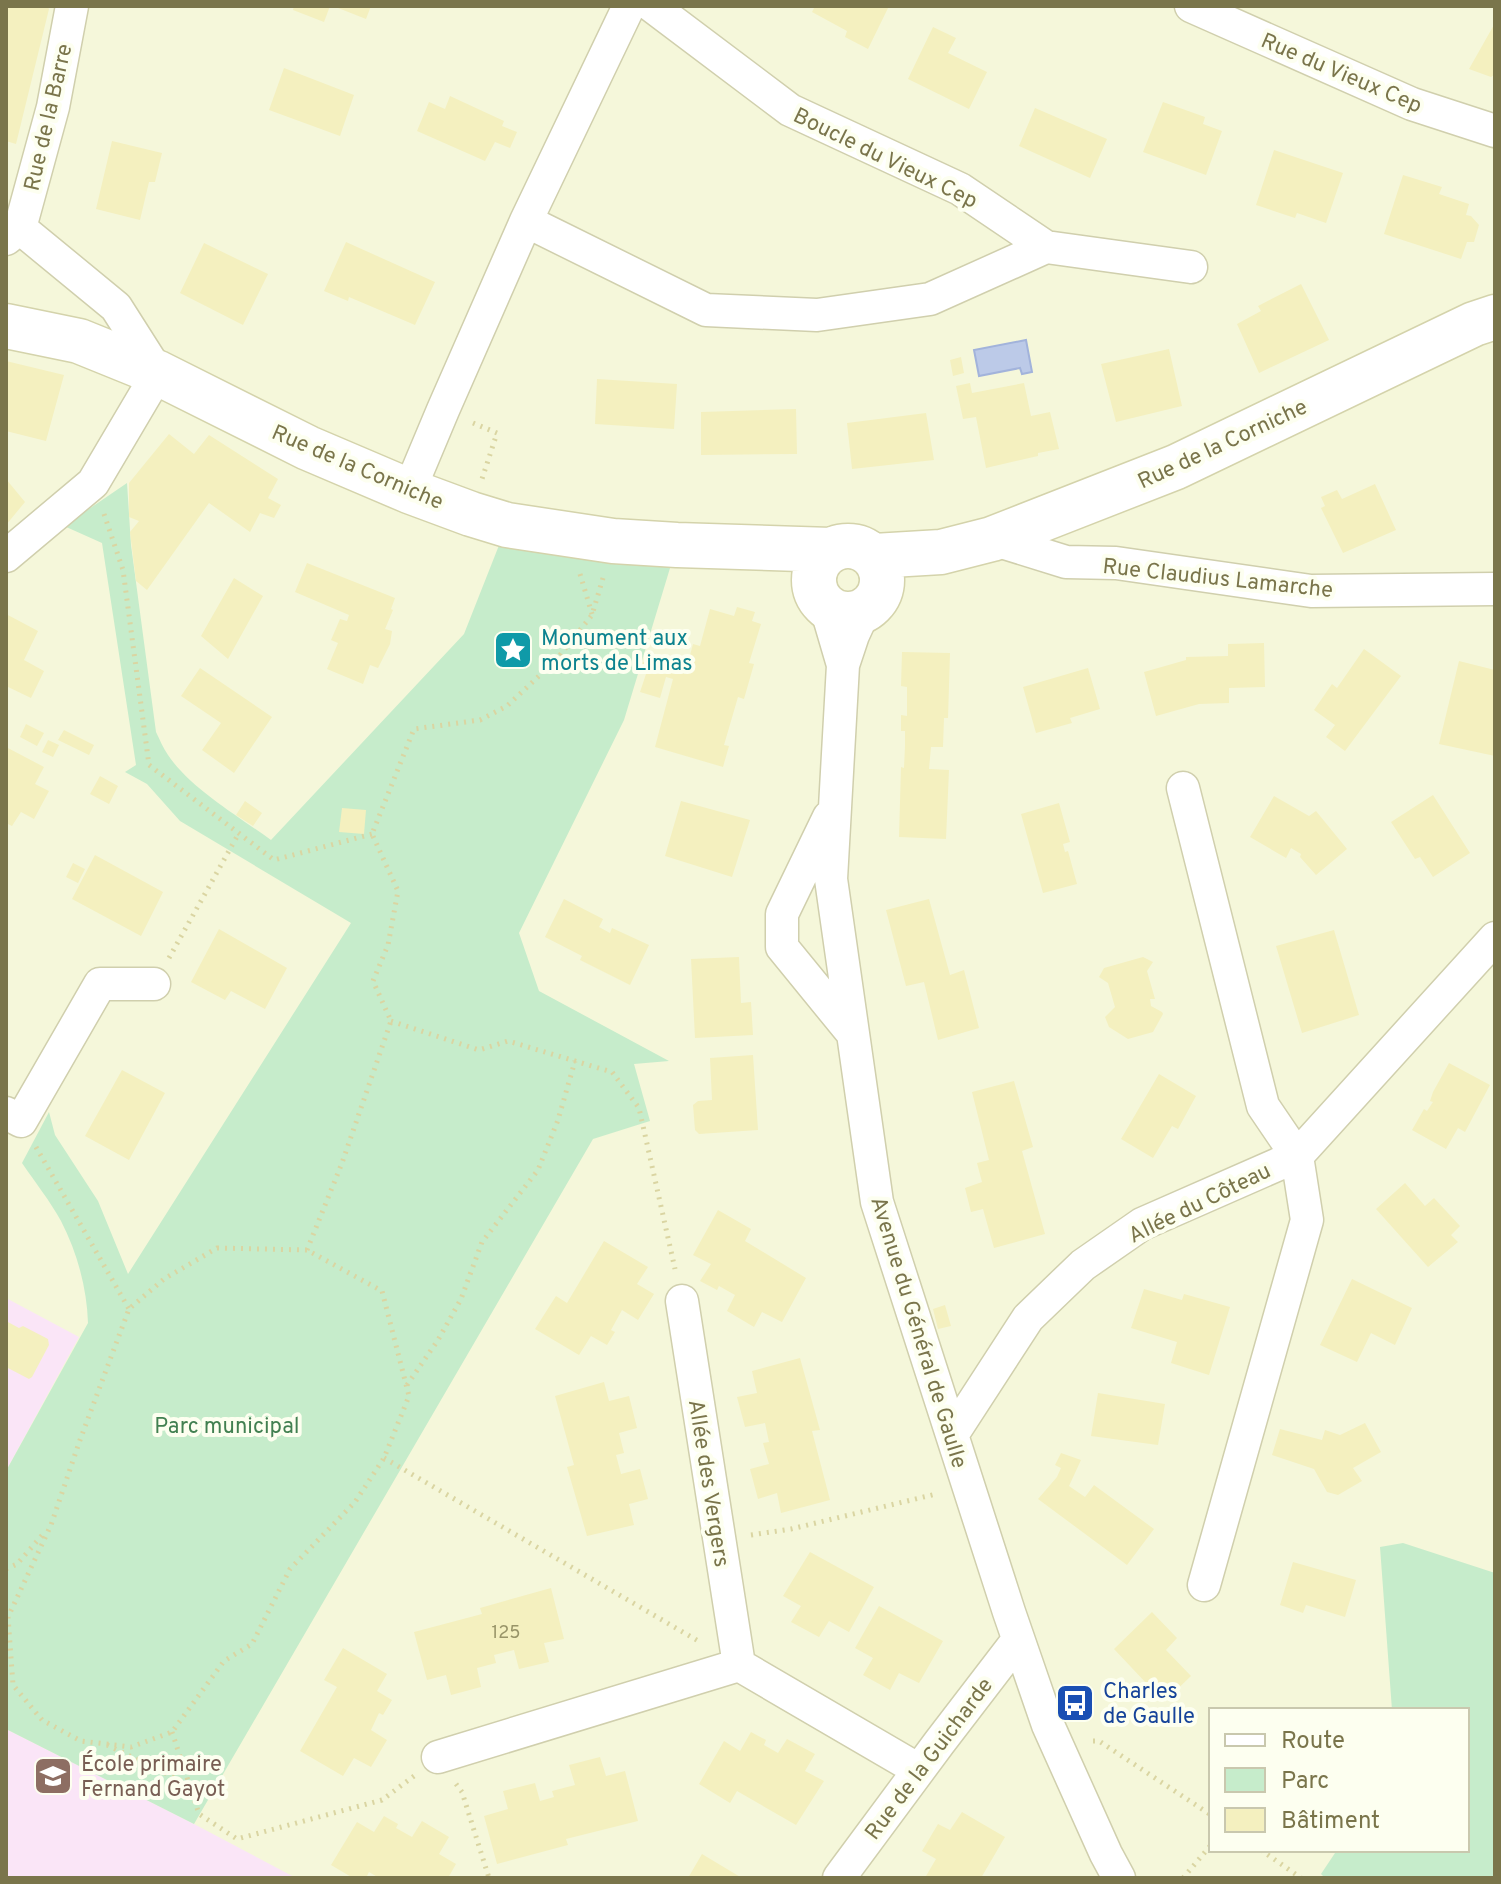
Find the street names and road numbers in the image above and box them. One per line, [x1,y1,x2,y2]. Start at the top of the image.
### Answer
street label: Rue du Vieux Cep [1256,28,1426,120]
street label: Rue de la Barre [19,41,79,194]
street label: Boucle du Vieux Cep [788,103,981,216]
street label: Rue de la Corniche [1134,394,1312,496]
street label: Rue de la Corniche [267,420,447,517]
street label: Rue Claudius Lamarche [1101,554,1334,605]
street label: Allée du Côteau [1124,1158,1276,1250]
street label: Avenue du Général de Gaulle [863,1194,972,1472]
street label: Allée des Vergers [681,1398,734,1569]
street label: Rue de la Guicharde [860,1673,1000,1846]

